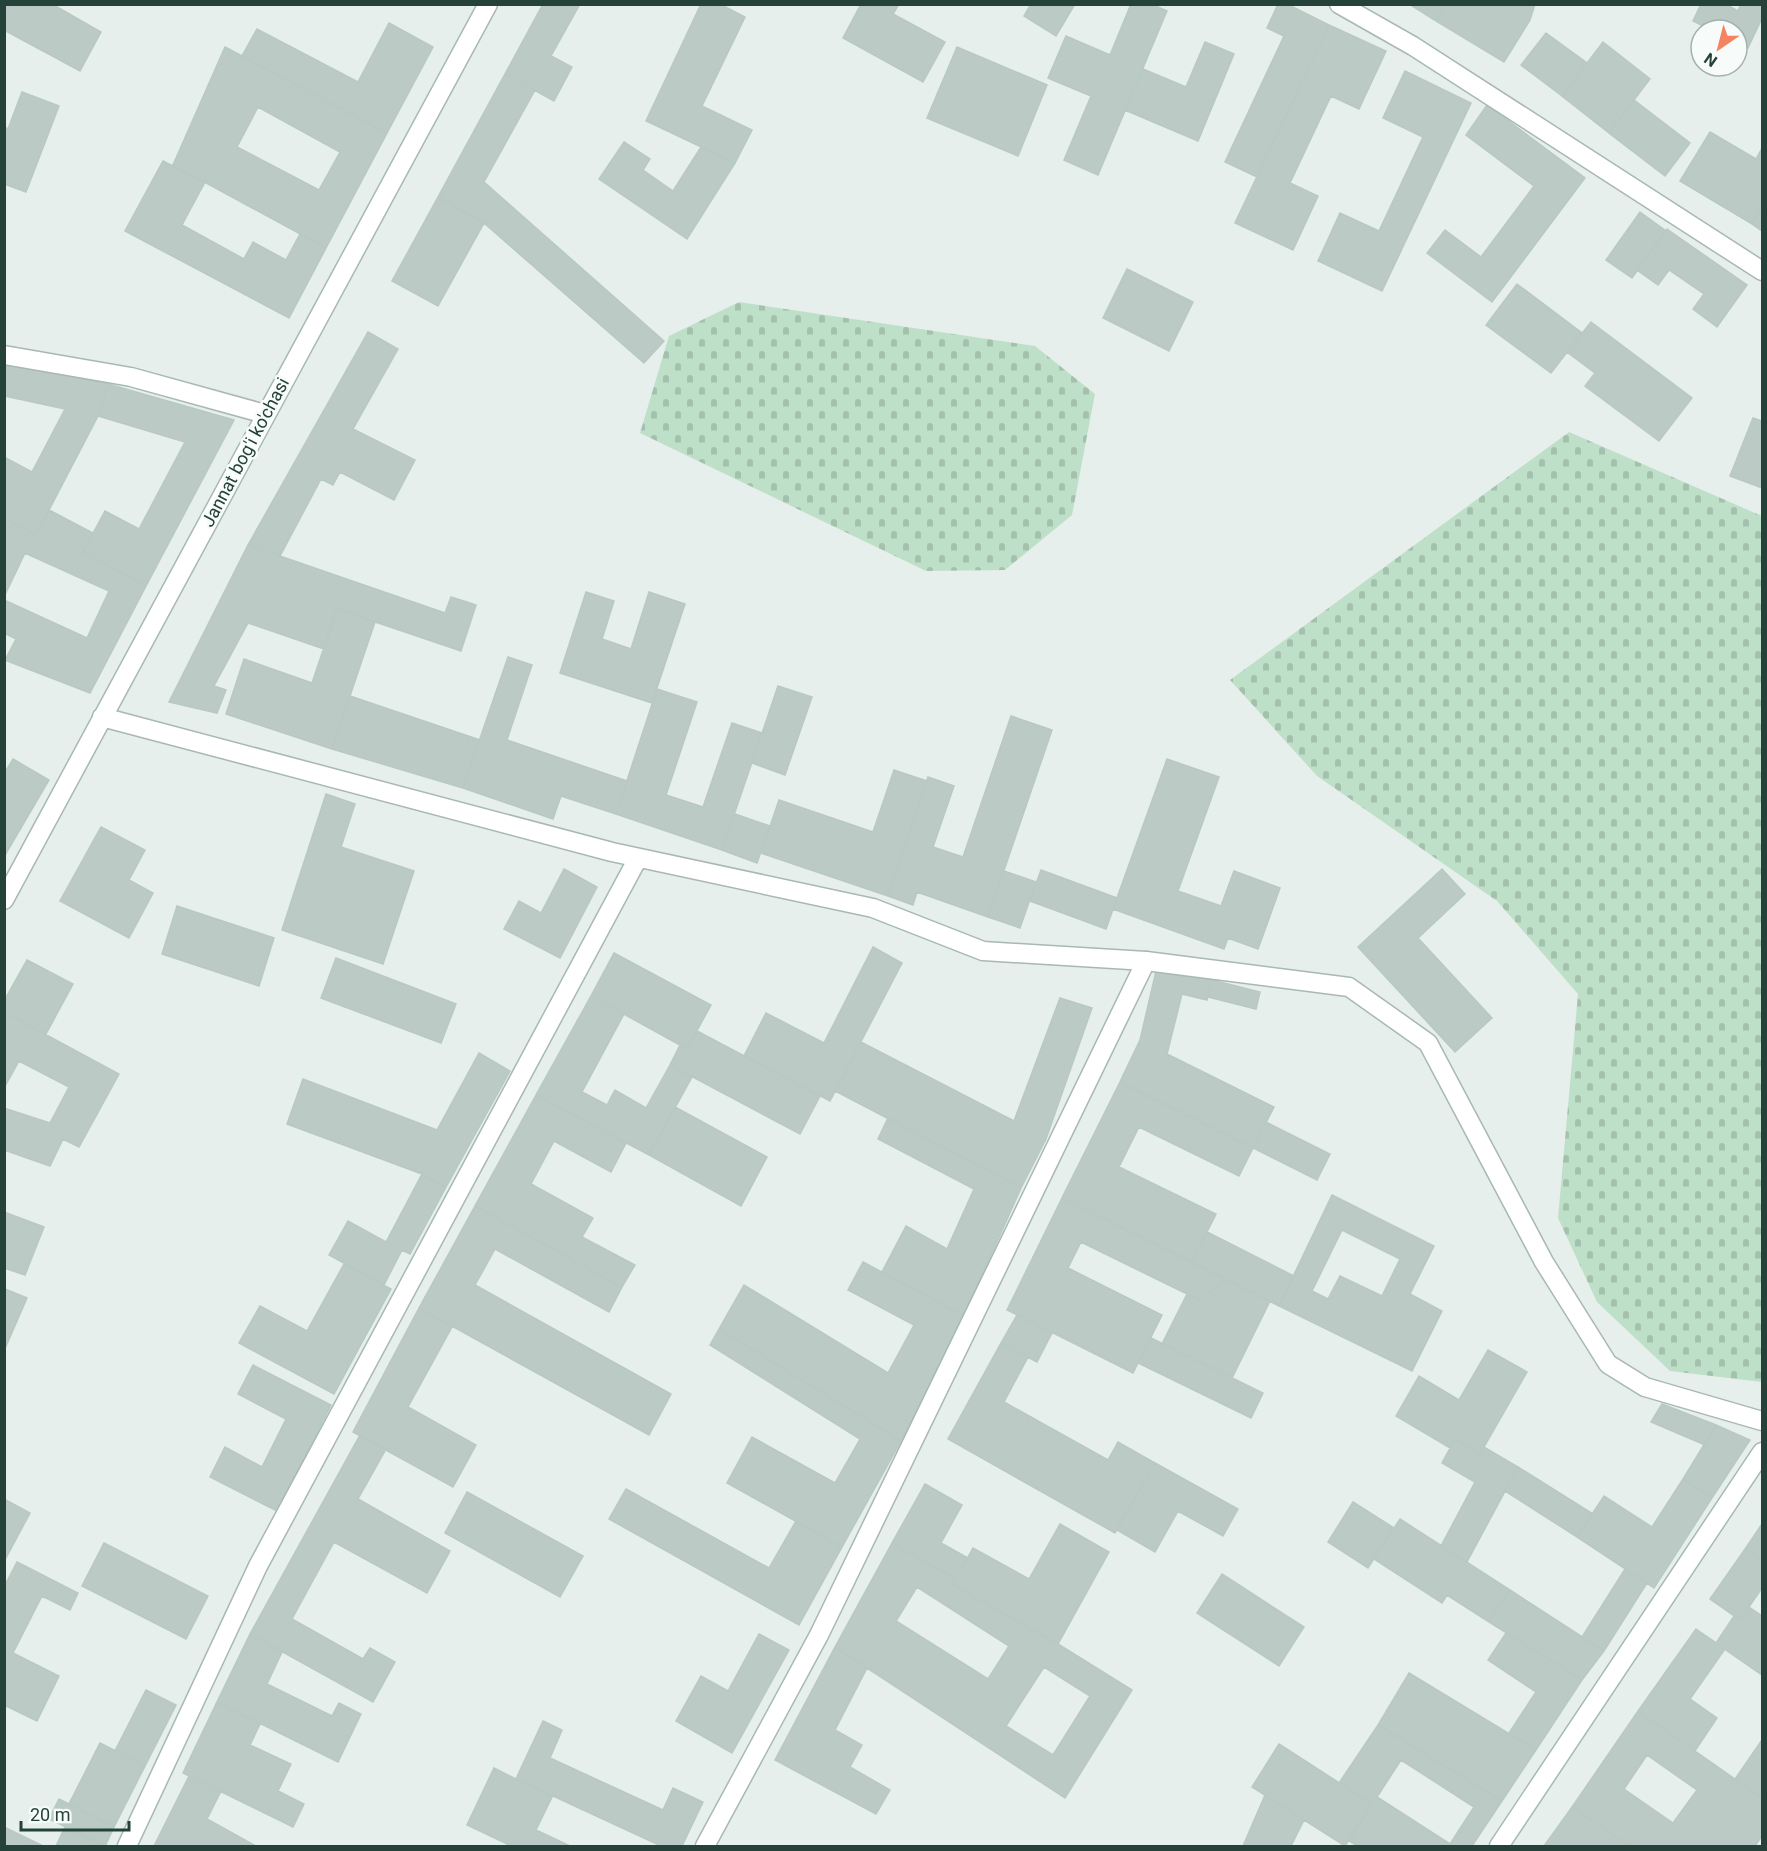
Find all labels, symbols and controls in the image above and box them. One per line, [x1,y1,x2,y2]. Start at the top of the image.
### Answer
north arrow [1689,18,1749,78]
text: N [1701,49,1721,71]
street label: Jannat bog'i ko'chasi [197,374,293,530]
scale bar [21,1794,129,1832]
text: 20 m [30,1804,70,1825]

